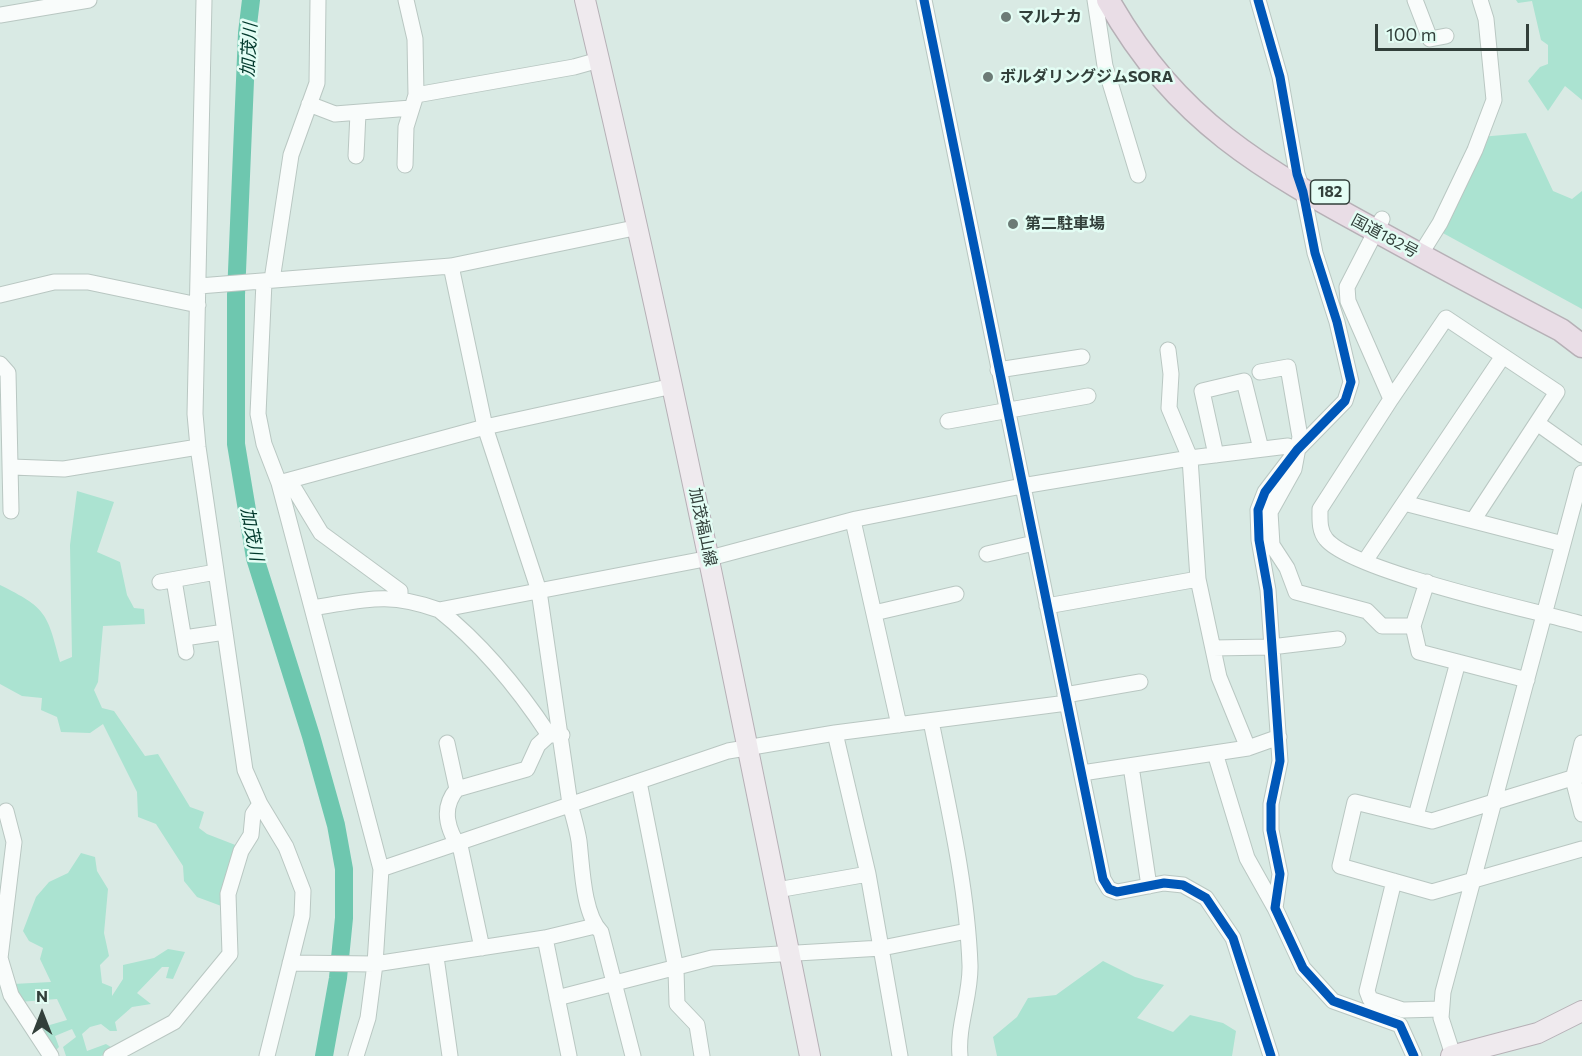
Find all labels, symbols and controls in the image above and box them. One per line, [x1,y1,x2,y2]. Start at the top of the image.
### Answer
place label: マルナカ [1018,7,1082,27]
marker: マルナカ [999,10,1013,24]
scale bar [1378,12,1532,50]
water label: 加茂川 [237,22,261,78]
text: 100 m [1386,23,1436,45]
place label: ボルダリングジムSORA [1000,67,1173,87]
marker: ボルダリングジムSORA [981,70,995,84]
road number: 182 [1310,180,1350,204]
street label: 国道182号 [1348,210,1422,262]
place label: 第二駐車場 [1025,214,1105,234]
marker: 第二駐車場 [1006,217,1020,231]
street label: 加茂福山線 [685,486,721,568]
water label: 加茂川 [236,505,268,563]
north arrow [12,984,72,1044]
text: N [36,986,48,1005]

